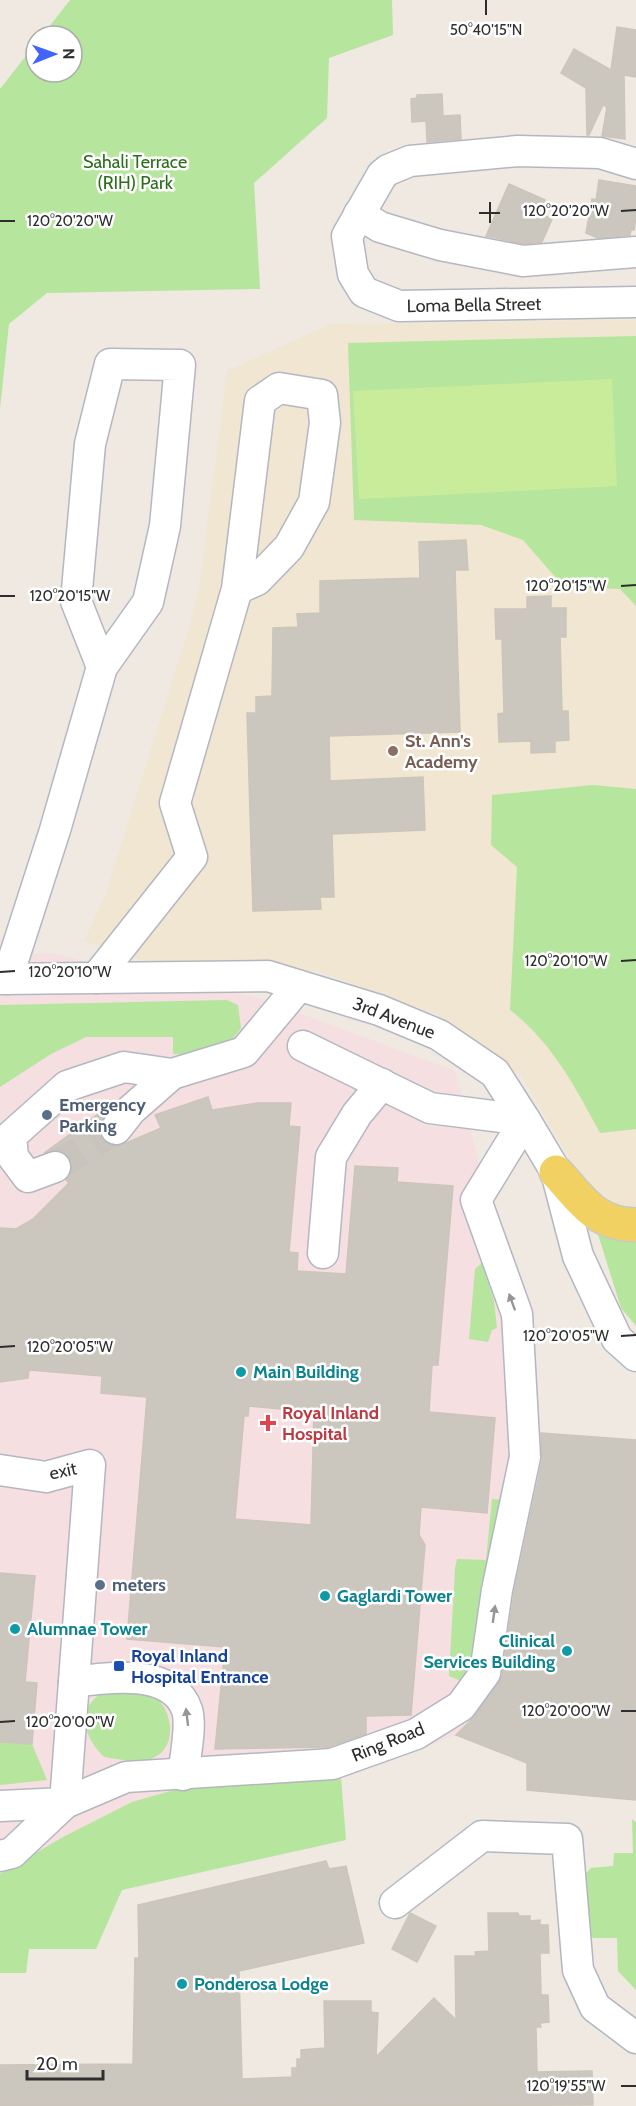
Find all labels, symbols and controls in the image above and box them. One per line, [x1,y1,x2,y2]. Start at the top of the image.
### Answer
text: 50°40'15"N [450,21,522,39]
north arrow [24,24,84,84]
text: N [59,48,78,60]
park label: Sahali Terrace (RIH) Park [83,151,187,194]
text: 120°20'20"W [523,202,610,220]
text: 120°20'20"W [27,212,114,230]
street label: Loma Bella Street [407,293,541,317]
text: 120°20'15"W [526,577,607,595]
text: 120°20'15"W [30,587,111,605]
place label: St. Ann's Academy [405,730,478,773]
marker: St. Ann's Academy [386,744,400,758]
text: 120°20'10"W [525,952,608,970]
text: 120°20'10"W [29,963,112,981]
street label: 3rd Avenue [350,992,438,1044]
place label: Emergency Parking [59,1094,146,1137]
marker: Emergency Parking [40,1108,54,1122]
one-way arrow [507,1293,517,1311]
text: 120°20'05"W [523,1327,610,1345]
text: 120°20'05"W [27,1338,114,1356]
place label: Main Building [253,1361,359,1383]
marker: Main Building [234,1365,248,1379]
place label: Royal Inland Hospital [282,1402,379,1445]
marker: Royal Inland Hospital [259,1414,277,1432]
street label: exit [47,1457,79,1485]
place label: meters [112,1574,166,1596]
marker: meters [93,1578,107,1592]
place label: Gaglardi Tower [337,1585,452,1607]
marker: Gaglardi Tower [318,1589,332,1603]
one-way arrow [489,1605,498,1624]
place label: Alumnae Tower [27,1618,148,1640]
marker: Alumnae Tower [8,1622,22,1636]
place label: Clinical Services Building [423,1630,555,1673]
marker: Clinical Services Building [560,1644,574,1658]
place label: Royal Inland Hospital Entrance [131,1645,269,1688]
marker: Royal Inland Hospital Entrance [112,1659,126,1673]
text: 120°20'00"W [522,1702,611,1720]
one-way arrow [182,1707,191,1726]
text: 120°20'00"W [26,1713,115,1731]
street label: Ring Road [348,1717,428,1767]
place label: Ponderosa Lodge [194,1973,329,1995]
marker: Ponderosa Lodge [175,1977,189,1991]
scale bar [27,2043,104,2081]
text: 20 m [36,2053,78,2075]
text: 120°19'55"W [527,2077,606,2095]

